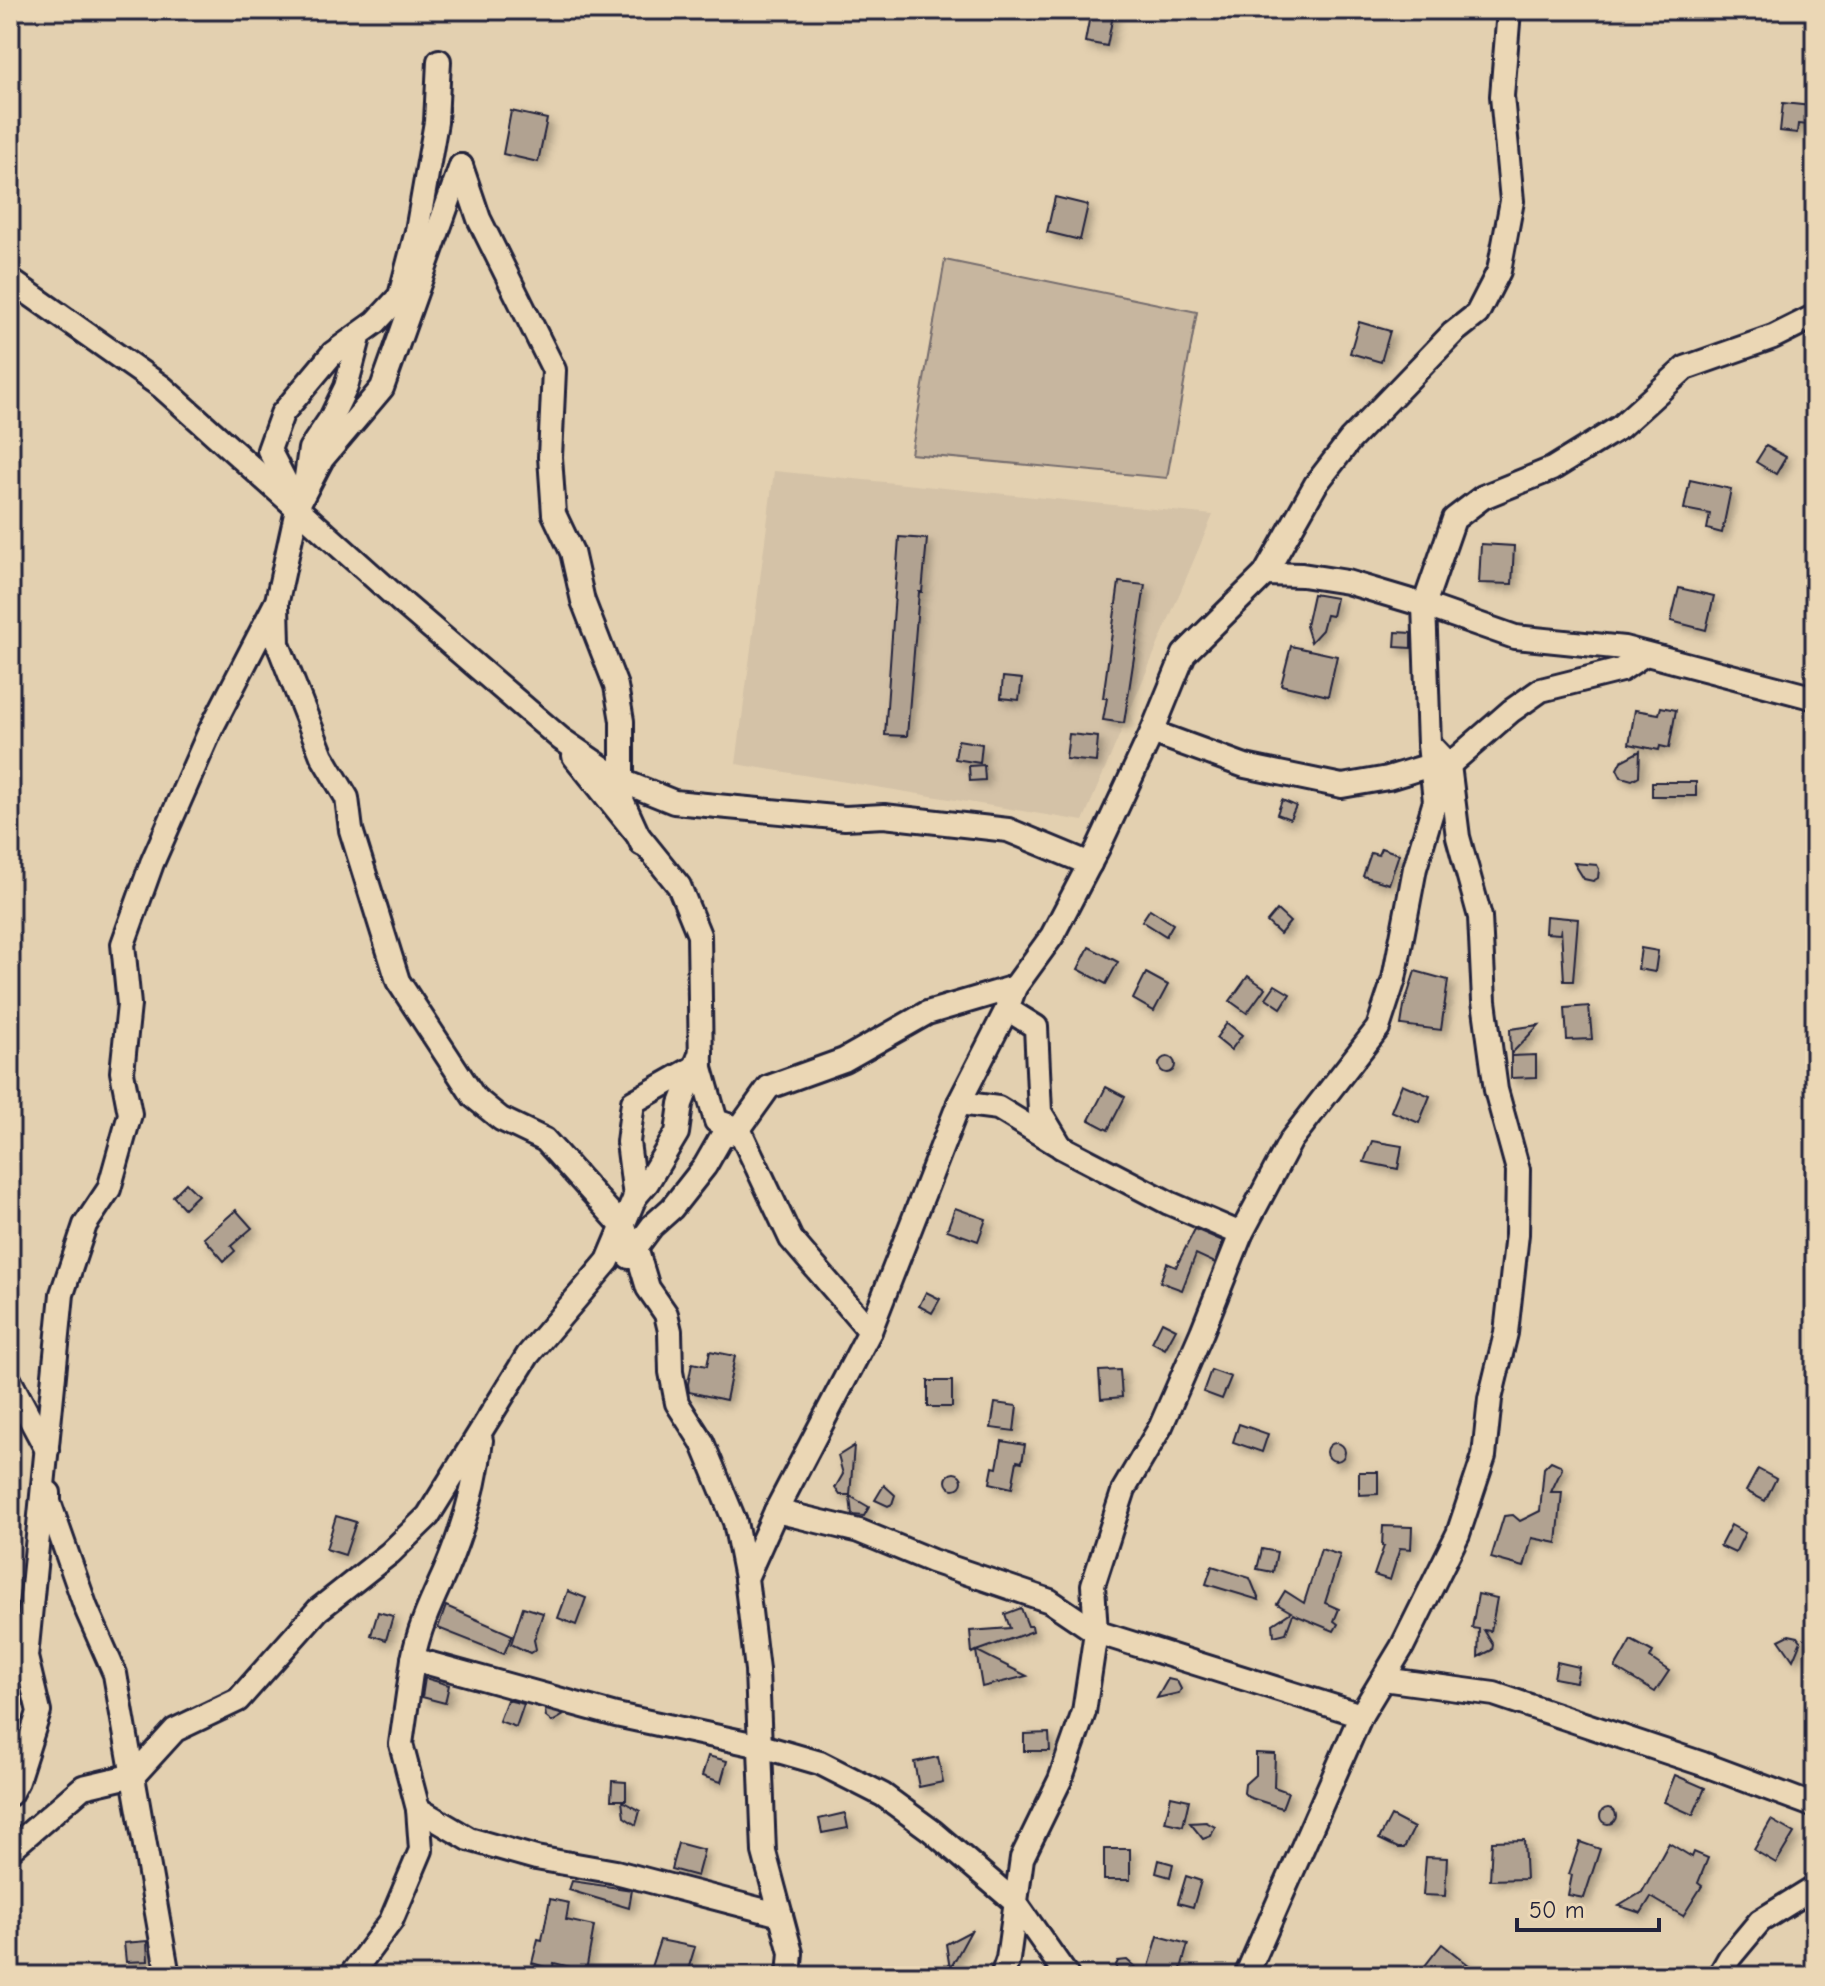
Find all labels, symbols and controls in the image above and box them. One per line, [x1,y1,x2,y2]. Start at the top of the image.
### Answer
scale bar [1517,1882,1659,1932]
text: 50 m [1529,1896,1585,1924]

